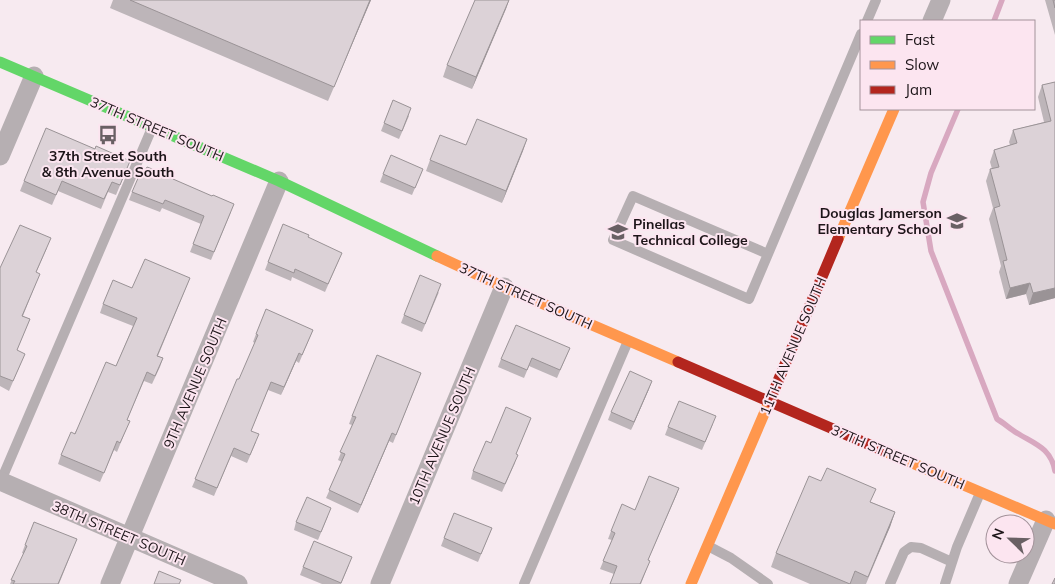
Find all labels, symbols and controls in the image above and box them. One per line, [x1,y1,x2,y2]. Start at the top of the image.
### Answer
legend [860,20,1035,110]
text: Fast [905,30,935,49]
text: Slow [905,55,939,74]
text: Jam [905,80,932,99]
street label: 37TH STREET SOUTH [87,93,227,165]
bus stop icon: 37th Street South & 8th Avenue South [97,124,119,146]
place label: 37th Street South & 8th Avenue South [42,147,174,181]
place label: Douglas Jamerson Elementary School [818,204,942,238]
school or university icon: Douglas Jamerson Elementary School [946,210,968,232]
place label: Pinellas Technical College [633,215,748,249]
school or university icon: Pinellas Technical College [607,221,629,243]
street label: 37TH STREET SOUTH [457,259,595,333]
street label: 11TH AVENUE SOUTH [756,274,830,418]
street label: 9TH AVENUE SOUTH [159,315,231,451]
street label: 10TH AVENUE SOUTH [405,364,479,508]
street label: 37TH STREET SOUTH [828,421,968,493]
street label: 38TH STREET SOUTH [49,497,189,569]
north arrow [985,514,1035,564]
text: N [988,526,1008,542]

